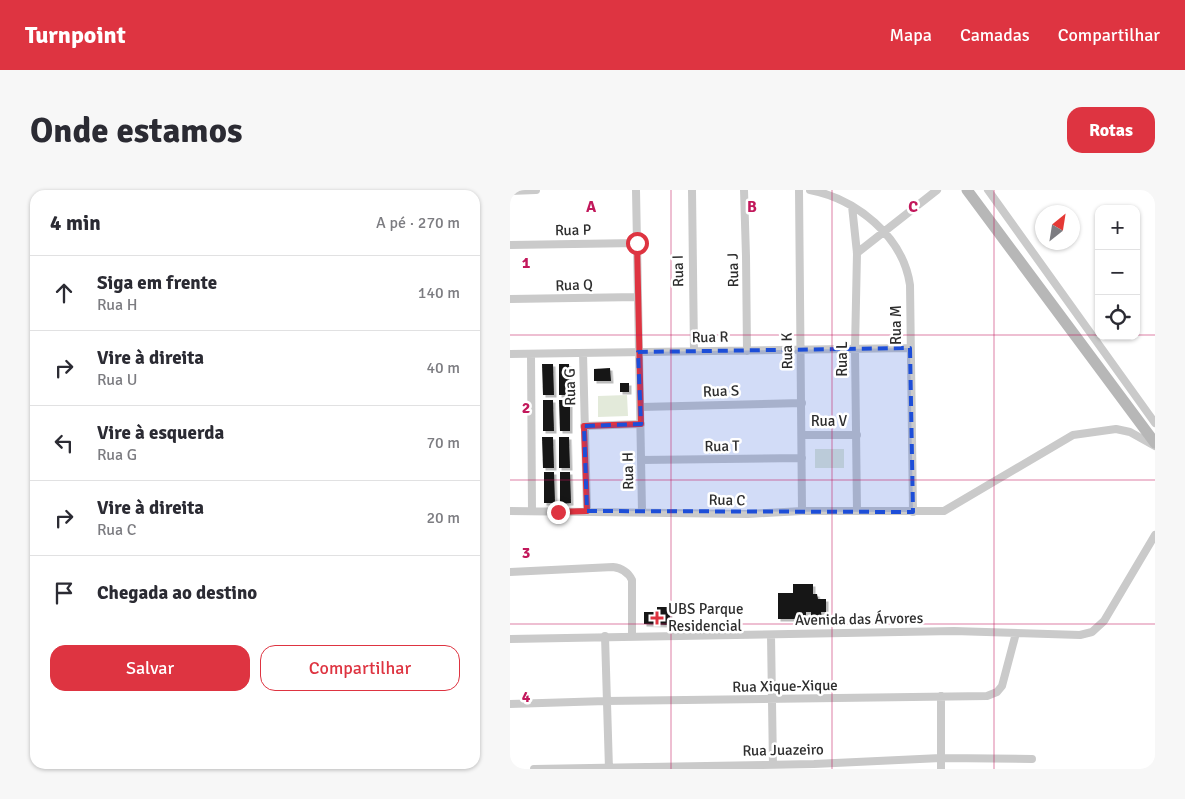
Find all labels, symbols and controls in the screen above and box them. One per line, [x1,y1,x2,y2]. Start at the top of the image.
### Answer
text: Turnpoint [25,20,126,50]
text: Mapa [890,24,932,46]
text: Camadas [960,24,1030,46]
text: Compartilhar [1058,24,1160,46]
button: Rotas [1067,107,1155,153]
text: Onde estamos [30,109,242,152]
text: A [586,197,597,217]
text: B [747,197,757,217]
text: C [908,197,918,217]
north arrow [1035,205,1080,250]
map controls [1095,205,1140,340]
button: + [1095,205,1140,250]
text: 4 min [50,210,101,236]
text: A pé · 270 m [376,213,460,233]
street label: Rua P [555,221,591,239]
route start [626,232,649,255]
button: − [1095,250,1140,295]
text: 1 [522,253,531,273]
street label: Rua J [724,253,742,287]
street label: Rua I [669,255,687,287]
text: Siga em frente [97,271,217,295]
street label: Rua Q [555,275,593,295]
icon: ahead [50,279,78,307]
text: 140 m [418,283,460,303]
text: Rua H [97,295,137,315]
button: locate [1095,295,1140,340]
street label: Rua M [887,305,905,345]
street label: Rua R [691,328,729,346]
street label: Rua K [778,332,796,370]
street label: Rua L [833,341,851,377]
text: Vire à direita [97,346,204,370]
icon: right [50,354,78,382]
text: 40 m [426,358,460,378]
street label: Rua G [561,368,579,406]
text: Rua U [97,370,137,390]
street label: Rua S [703,381,739,401]
text: 2 [522,398,530,418]
street label: Rua V [811,412,848,430]
text: Vire à esquerda [97,421,224,445]
icon: left [50,429,78,457]
text: 70 m [426,433,460,453]
street label: Rua T [704,437,740,455]
text: Rua G [97,445,137,465]
street label: Rua H [619,452,637,490]
street label: Rua C [708,491,746,509]
text: Vire à direita [97,496,204,520]
route end [547,501,570,524]
icon: right [50,504,78,532]
text: 20 m [426,508,460,528]
text: Rua C [97,520,136,540]
text: 3 [522,543,530,563]
icon: arrive [50,579,78,607]
text: Chegada ao destino [97,581,257,605]
place label: UBS Parque Residencial [668,600,744,635]
street label: Avenida das Árvores [795,608,924,629]
marker: UBS Parque Residencial [650,611,664,625]
button: Salvar [50,645,250,691]
button: Compartilhar [260,645,460,691]
street label: Rua Xique-Xique [732,676,838,696]
text: 4 [522,687,531,707]
street label: Rua Juazeiro [742,740,824,760]

